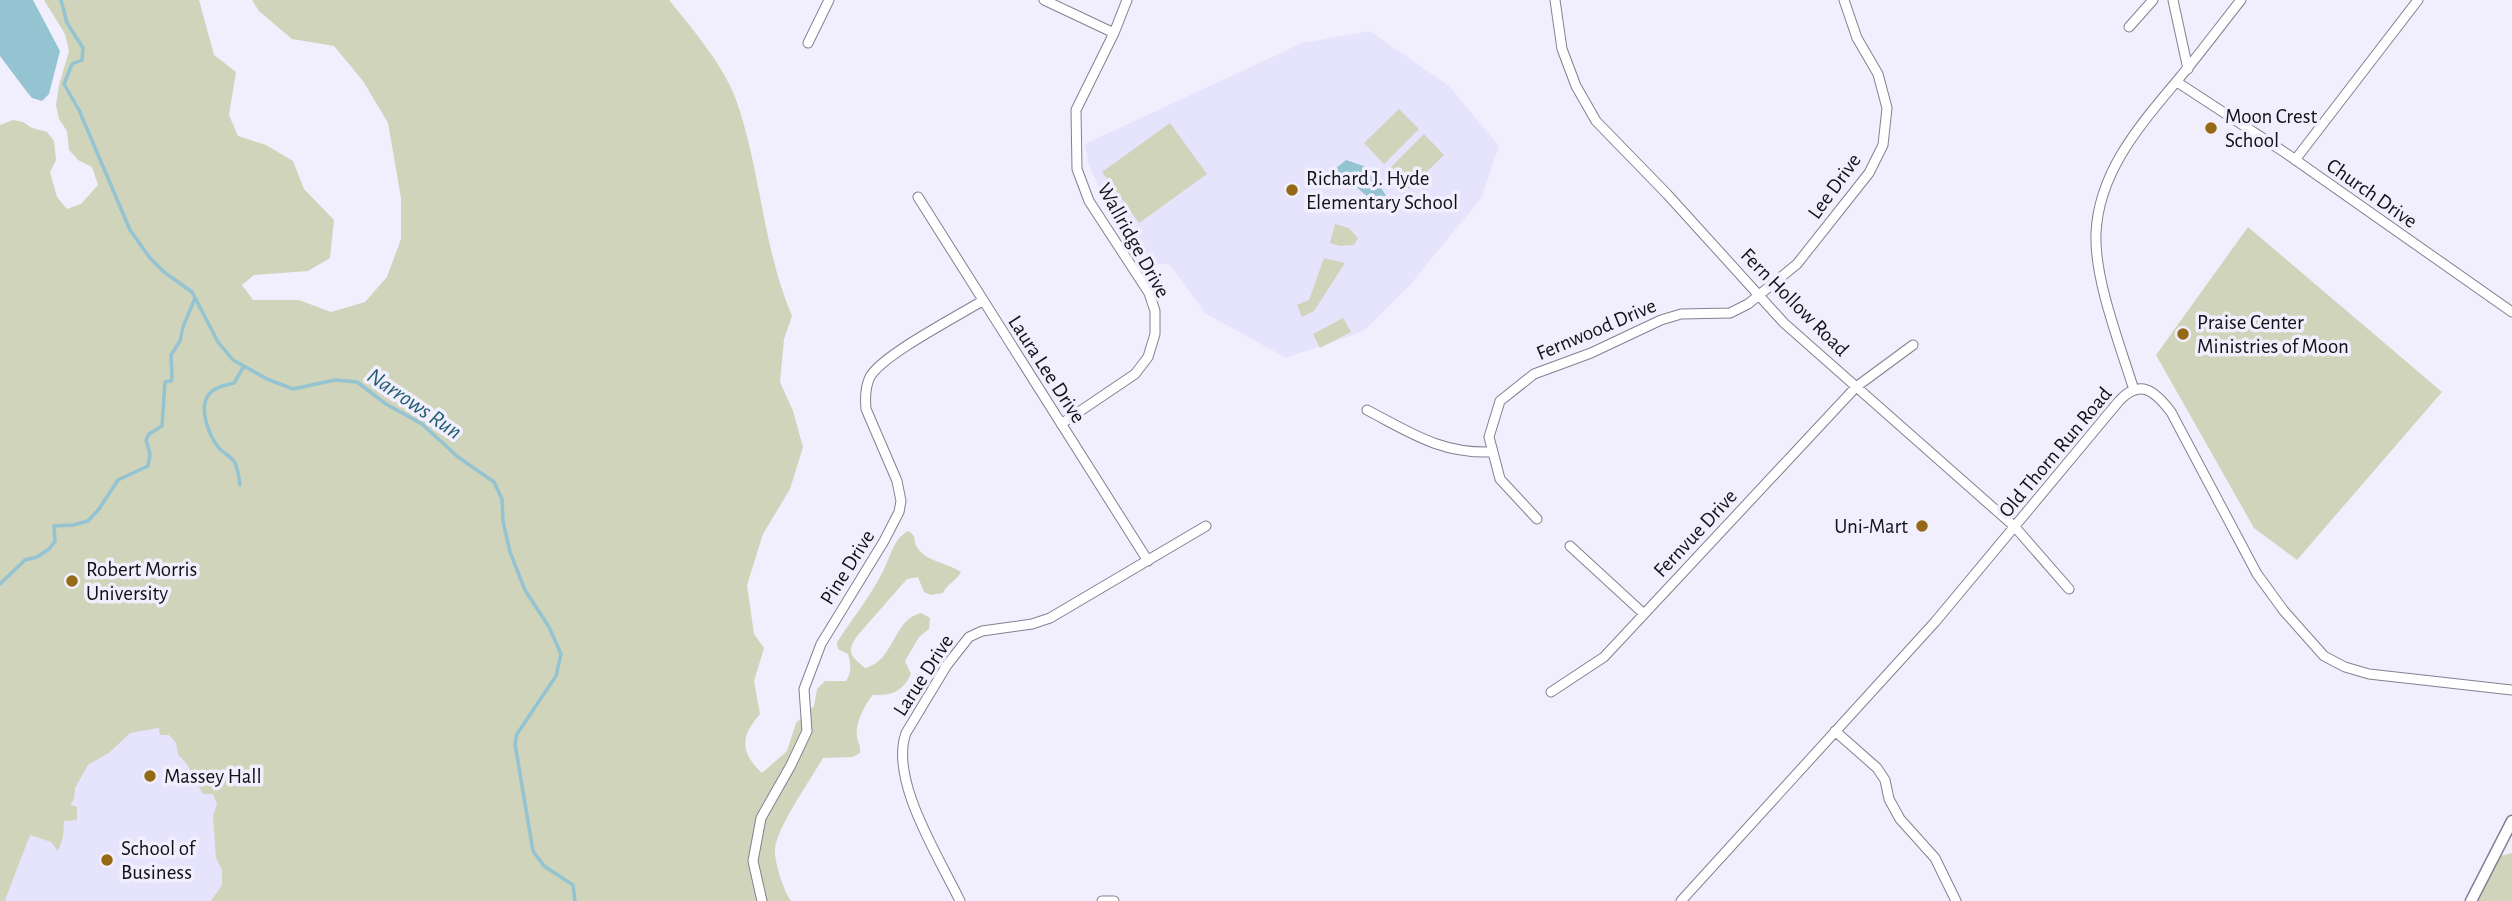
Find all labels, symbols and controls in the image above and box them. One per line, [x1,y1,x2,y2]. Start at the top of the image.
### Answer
place label: Moon Crest School [2225,106,2318,151]
marker: Moon Crest School [2203,120,2219,136]
street label: Lee Drive [1804,150,1865,223]
street label: Church Drive [2323,155,2421,232]
place label: Richard J. Hyde Elementary School [1306,168,1458,213]
street label: Wallridge Drive [1093,179,1174,301]
marker: Richard J. Hyde Elementary School [1284,182,1300,198]
street label: Fern Hollow Road [1737,244,1853,360]
street label: Fernwood Drive [1533,295,1659,364]
street label: Laura Lee Drive [1004,312,1089,427]
place label: Praise Center Ministries of Moon [2197,312,2349,357]
marker: Praise Center Ministries of Moon [2175,326,2191,342]
water label: Narrows Run [363,364,466,444]
street label: Old Thorn Run Road [1995,383,2116,521]
street label: Fernvue Drive [1650,485,1741,581]
place label: Uni-Mart [1834,516,1908,537]
marker: Uni-Mart [1914,518,1930,534]
street label: Pine Drive [816,526,878,608]
place label: Robert Morris University [86,559,197,604]
marker: Robert Morris University [64,573,80,589]
street label: Larue Drive [889,631,957,720]
place label: Massey Hall [164,766,262,787]
marker: Massey Hall [142,768,158,784]
place label: School of Business [121,838,197,883]
marker: School of Business [99,852,115,868]

